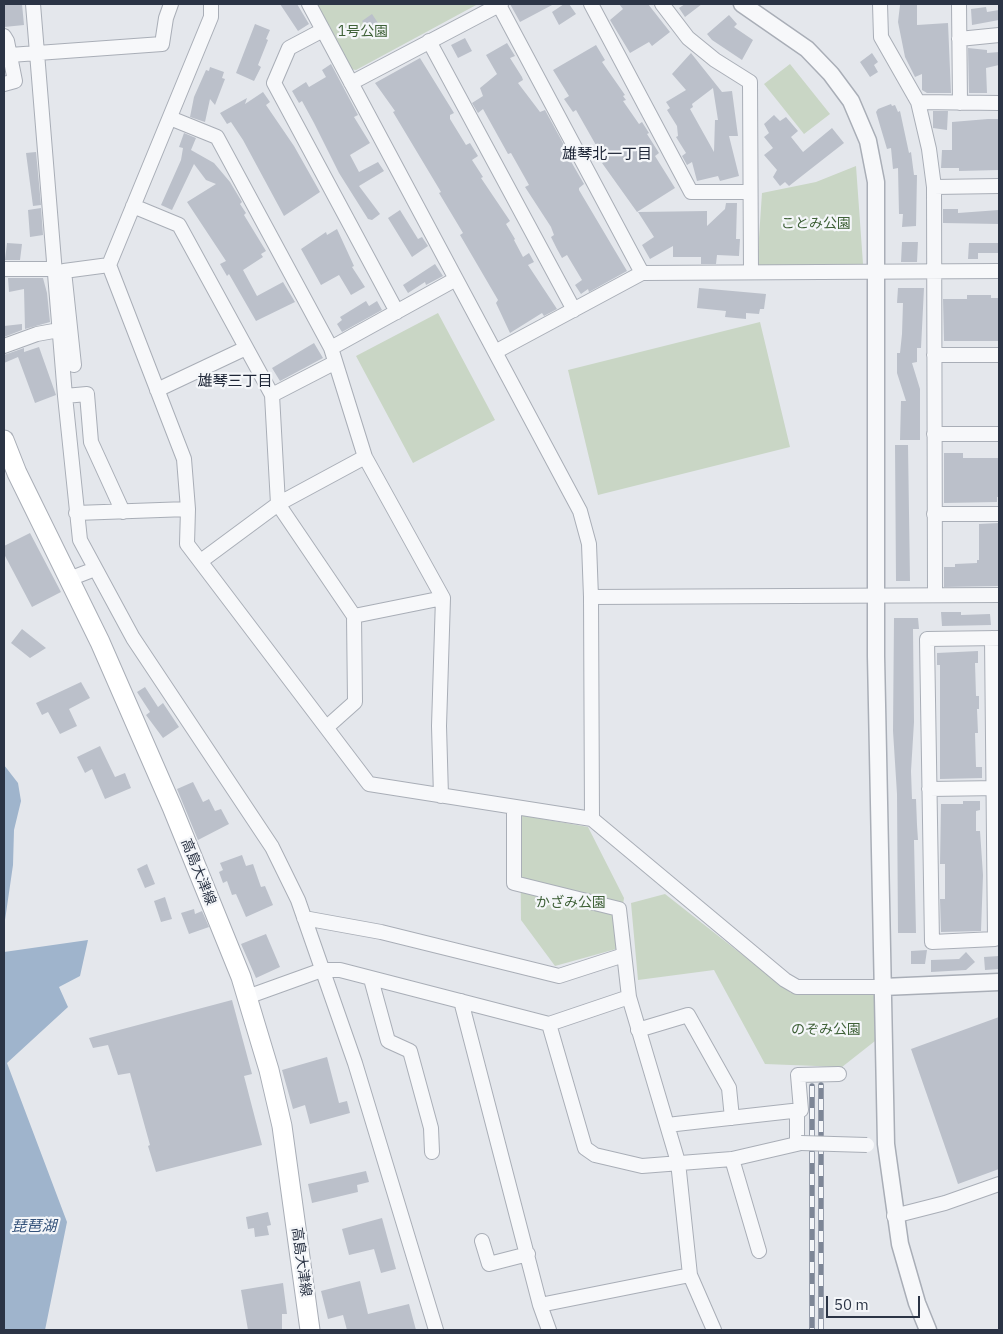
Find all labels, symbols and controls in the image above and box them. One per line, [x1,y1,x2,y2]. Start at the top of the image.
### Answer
park label: 1号公園 [338,24,388,40]
district label: 雄琴北一丁目 [562,146,652,164]
park label: ことみ公園 [781,216,851,232]
district label: 雄琴三丁目 [198,373,272,391]
street label: 高島大津線 [177,836,219,908]
park label: かざみ公園 [536,895,606,911]
park label: のぞみ公園 [791,1022,861,1038]
water label: 琵琶湖 [12,1218,56,1236]
street label: 高島大津線 [288,1226,314,1298]
scale bar [828,1286,922,1318]
text: 50 m [834,1295,869,1314]

